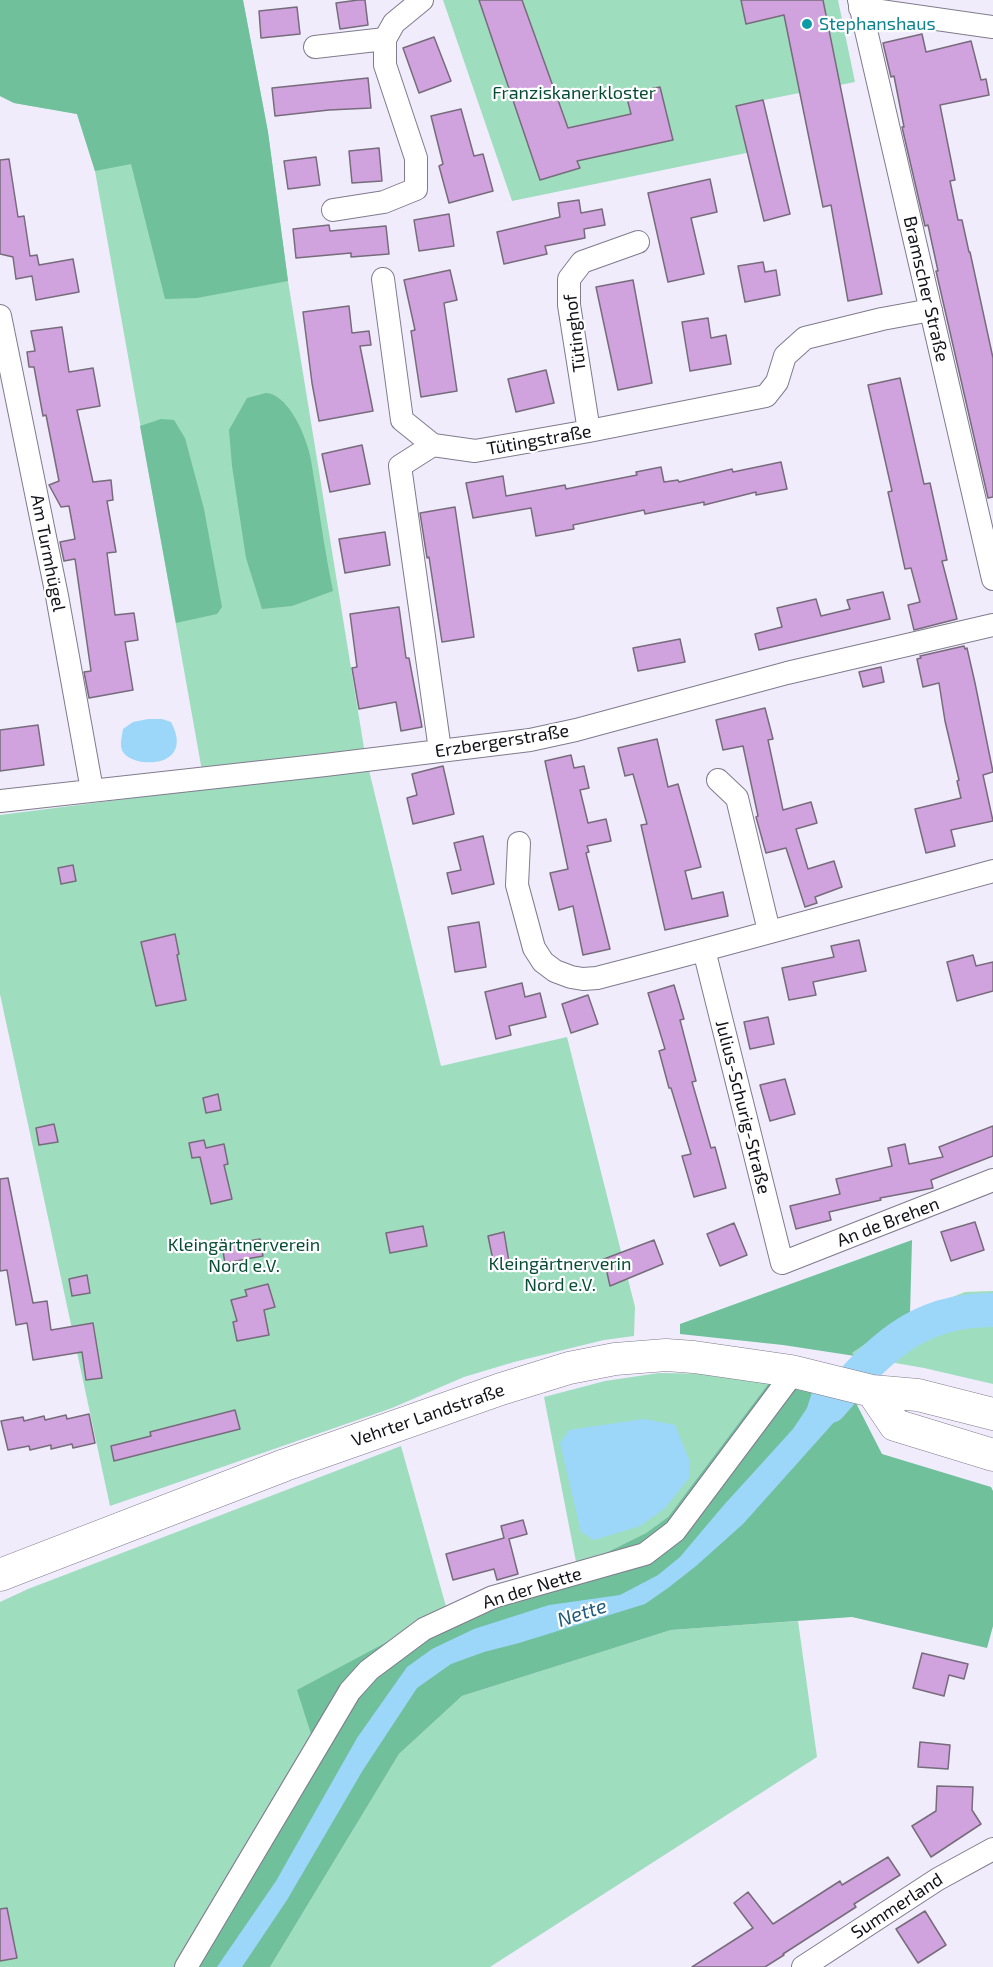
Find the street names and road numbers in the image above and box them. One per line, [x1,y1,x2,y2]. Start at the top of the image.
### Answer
street label: Bramscher Straße [899,214,953,364]
street label: Tütinghof [560,293,590,373]
street label: Tütingstraße [485,420,593,460]
street label: Am Turmhügel [26,493,70,613]
street label: Erzbergerstraße [433,720,571,762]
street label: Julius-Schurig-Straße [711,1018,775,1196]
street label: An de Brehen [834,1193,942,1251]
street label: Vehrter Landstraße [349,1379,507,1451]
street label: An der Nette [480,1563,584,1613]
street label: Summerland [847,1868,947,1944]

